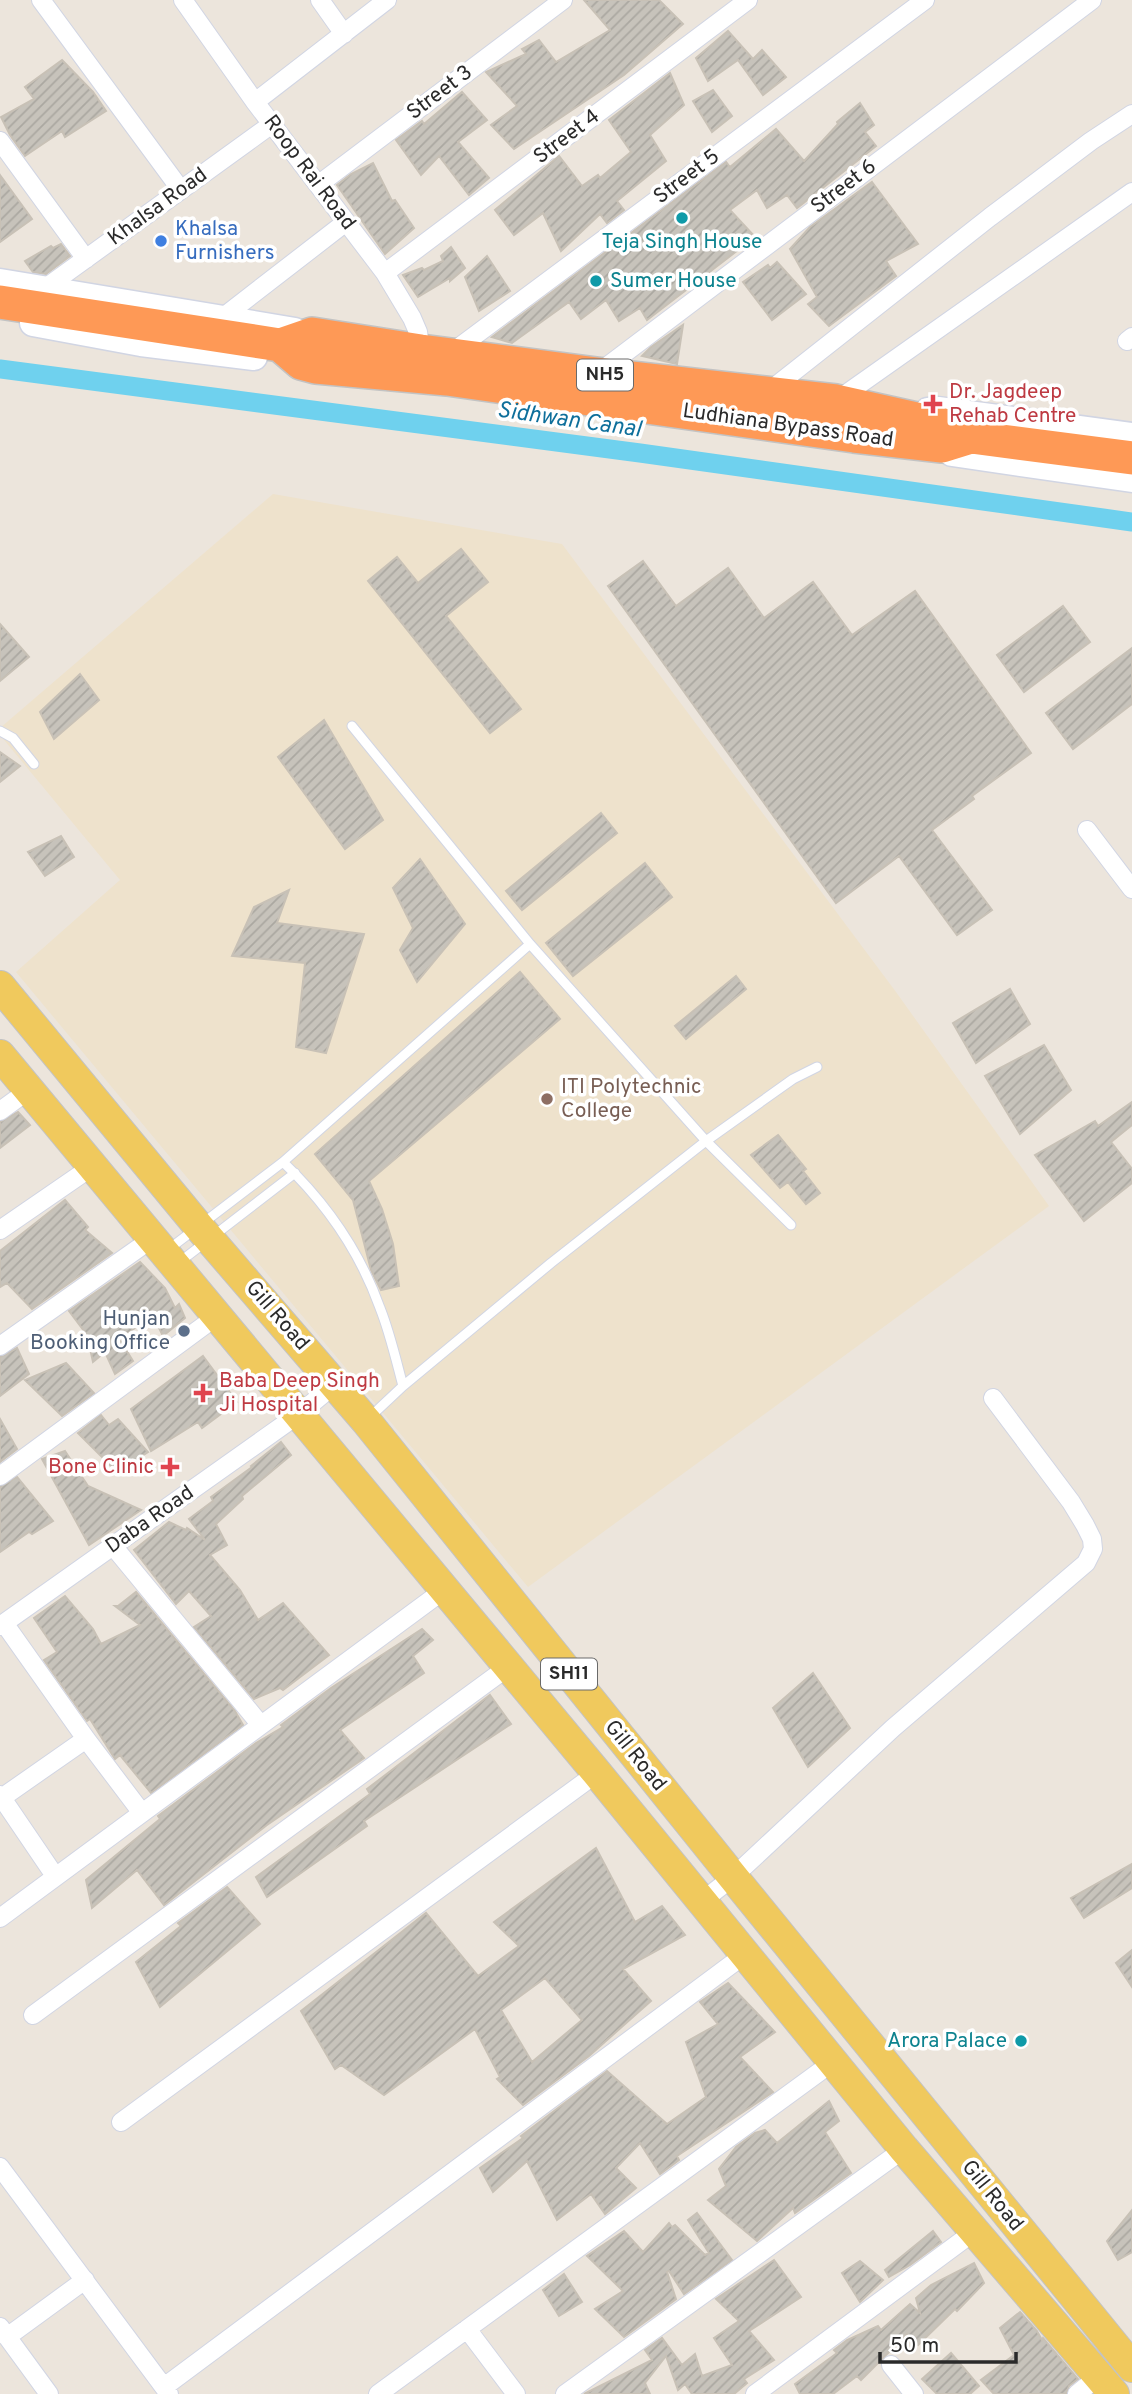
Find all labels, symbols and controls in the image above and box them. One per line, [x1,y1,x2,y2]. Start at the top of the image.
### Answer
street label: Street 3 [402,60,478,126]
street label: Street 4 [529,103,605,171]
street label: Roop Rai Road [257,110,361,236]
street label: Street 5 [649,143,725,211]
street label: Street 6 [806,154,882,220]
street label: Khalsa Road [103,162,213,252]
marker: Teja Singh House [674,210,690,226]
place label: Khalsa Furnishers [175,216,275,267]
place label: Teja Singh House [602,229,762,256]
marker: Khalsa Furnishers [153,233,169,249]
place label: Sumer House [610,268,736,295]
marker: Sumer House [588,273,604,289]
road number: NH5 [577,360,633,390]
place label: Dr. Jagdeep Rehab Centre [949,379,1076,430]
marker: Dr. Jagdeep Rehab Centre [923,394,943,414]
water label: Sidhwan Canal [495,397,644,446]
street label: Ludhiana Bypass Road [681,398,895,454]
place label: ITI Polytechnic College [561,1074,701,1125]
marker: ITI Polytechnic College [539,1091,555,1107]
street label: Gill Road [239,1275,315,1357]
place label: Hunjan Booking Office [30,1306,170,1357]
marker: Hunjan Booking Office [176,1323,192,1339]
place label: Baba Deep Singh Ji Hospital [219,1368,380,1419]
marker: Baba Deep Singh Ji Hospital [193,1383,213,1403]
place label: Bone Clinic [48,1454,154,1481]
marker: Bone Clinic [160,1457,180,1477]
street label: Daba Road [101,1480,199,1560]
road number: SH11 [541,1658,597,1690]
street label: Gill Road [598,1715,672,1797]
place label: Arora Palace [887,2028,1007,2055]
marker: Arora Palace [1013,2033,1029,2049]
street label: Gill Road [955,2155,1029,2237]
scale bar [880,2320,1016,2364]
text: 50 m [890,2333,939,2360]

